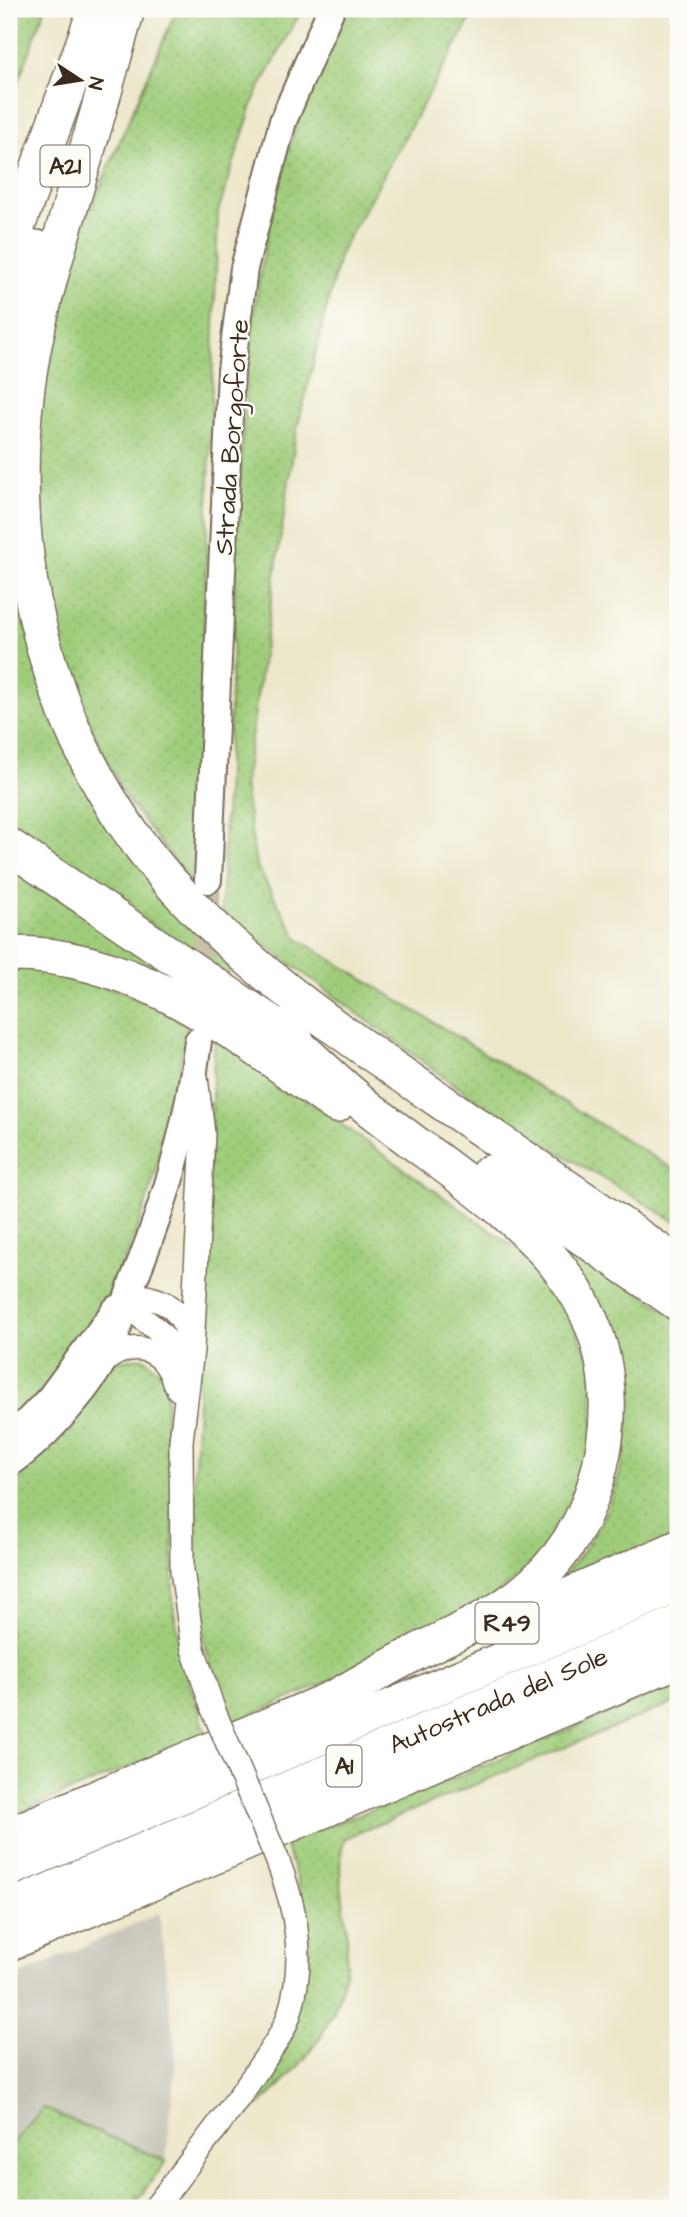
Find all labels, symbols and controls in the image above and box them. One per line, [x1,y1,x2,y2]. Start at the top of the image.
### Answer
north arrow [46,46,116,116]
text: N [81,75,110,92]
road number: A21 [41,146,90,186]
street label: Strada Borgoforte [206,318,260,556]
road number: R49 [476,1602,538,1644]
street label: Autostrada del Sole [383,1639,613,1763]
road number: A1 [326,1746,362,1786]

